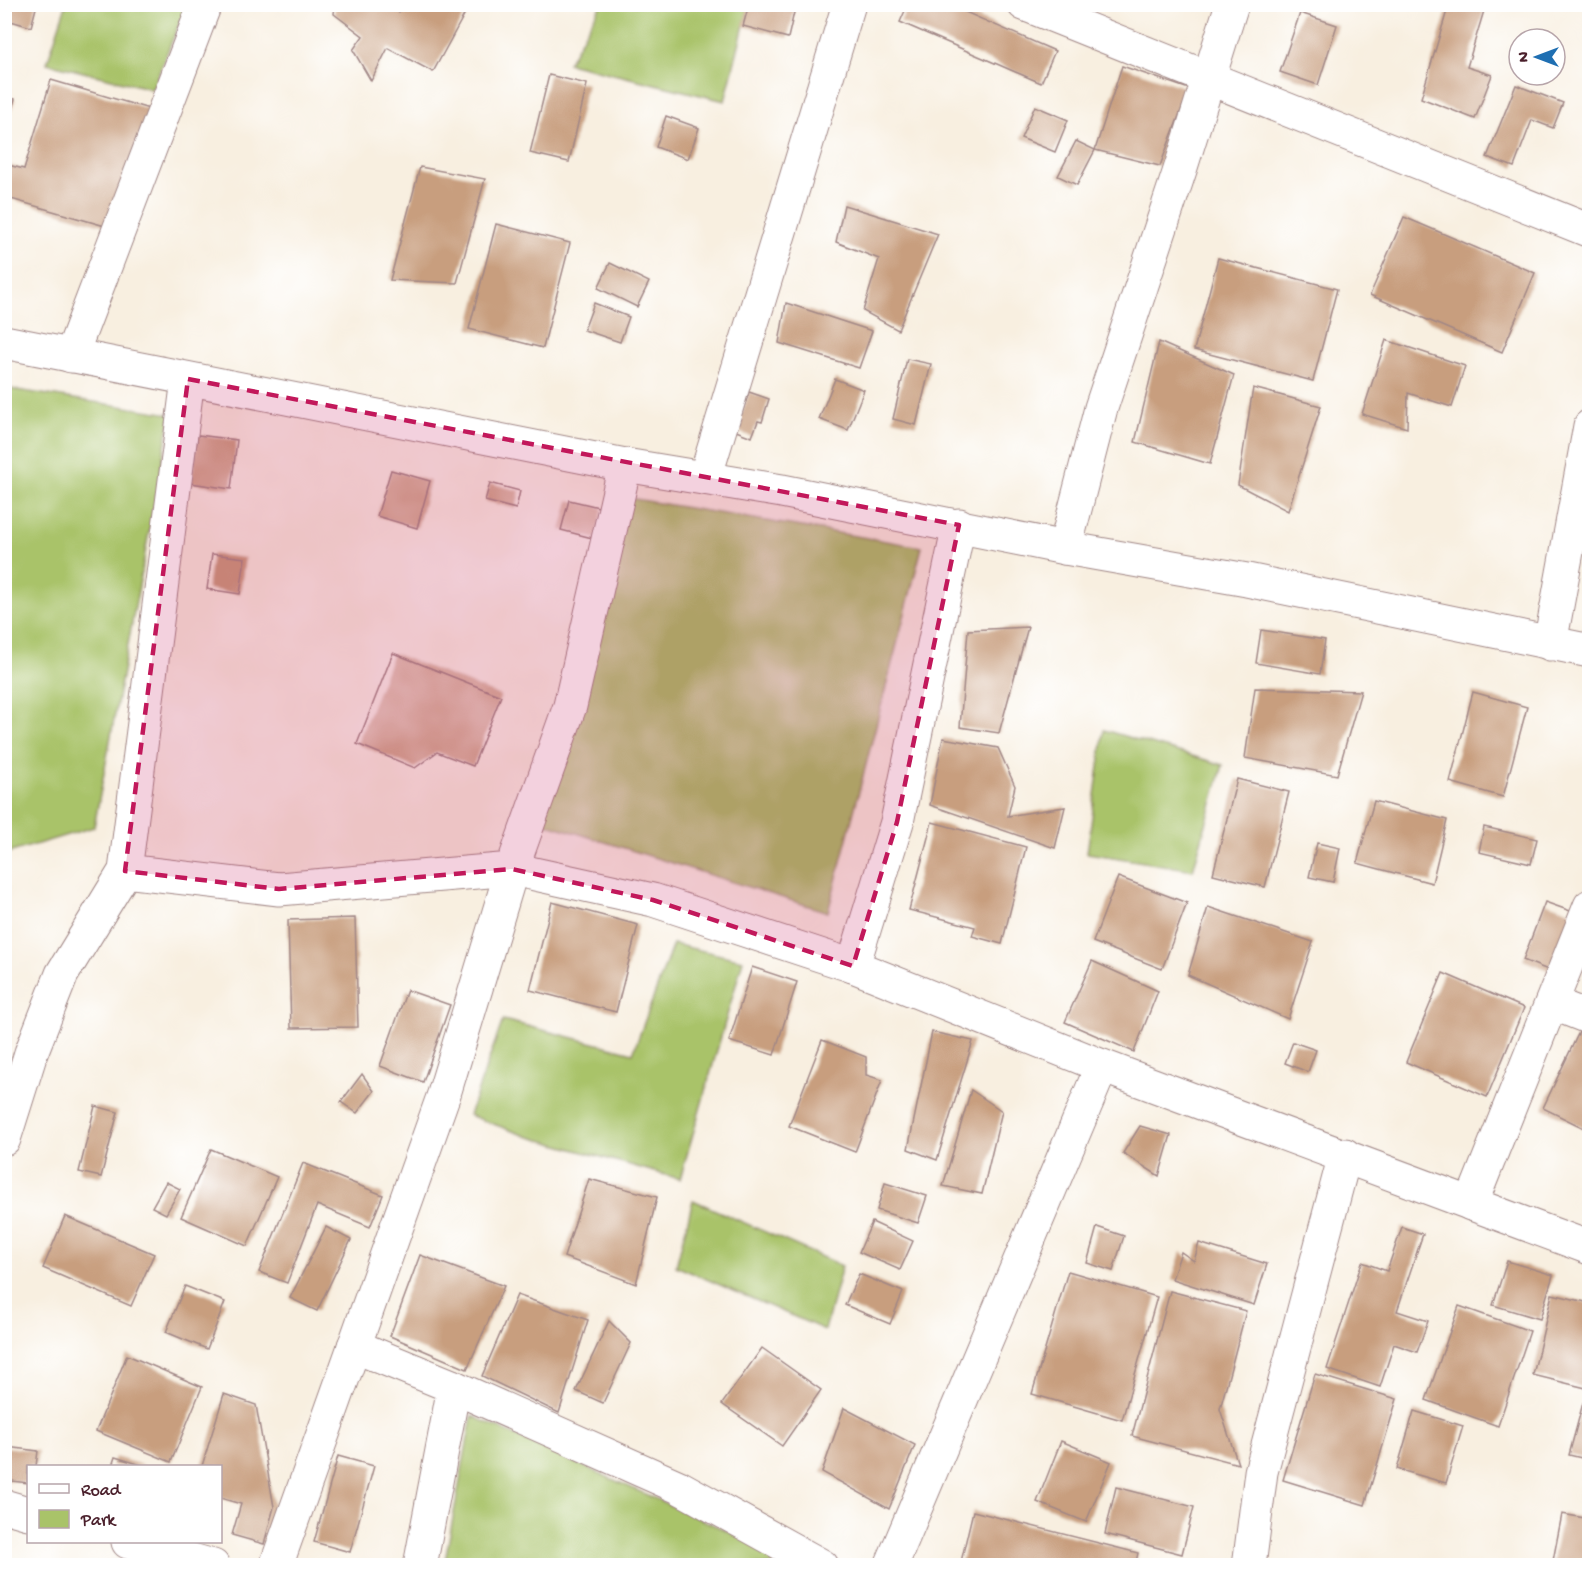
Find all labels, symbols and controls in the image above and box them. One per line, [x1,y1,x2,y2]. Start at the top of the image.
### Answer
north arrow [1507,27,1567,87]
text: N [1516,51,1535,62]
legend [27,1465,222,1543]
text: Road [81,1481,122,1502]
text: Park [80,1511,117,1532]

